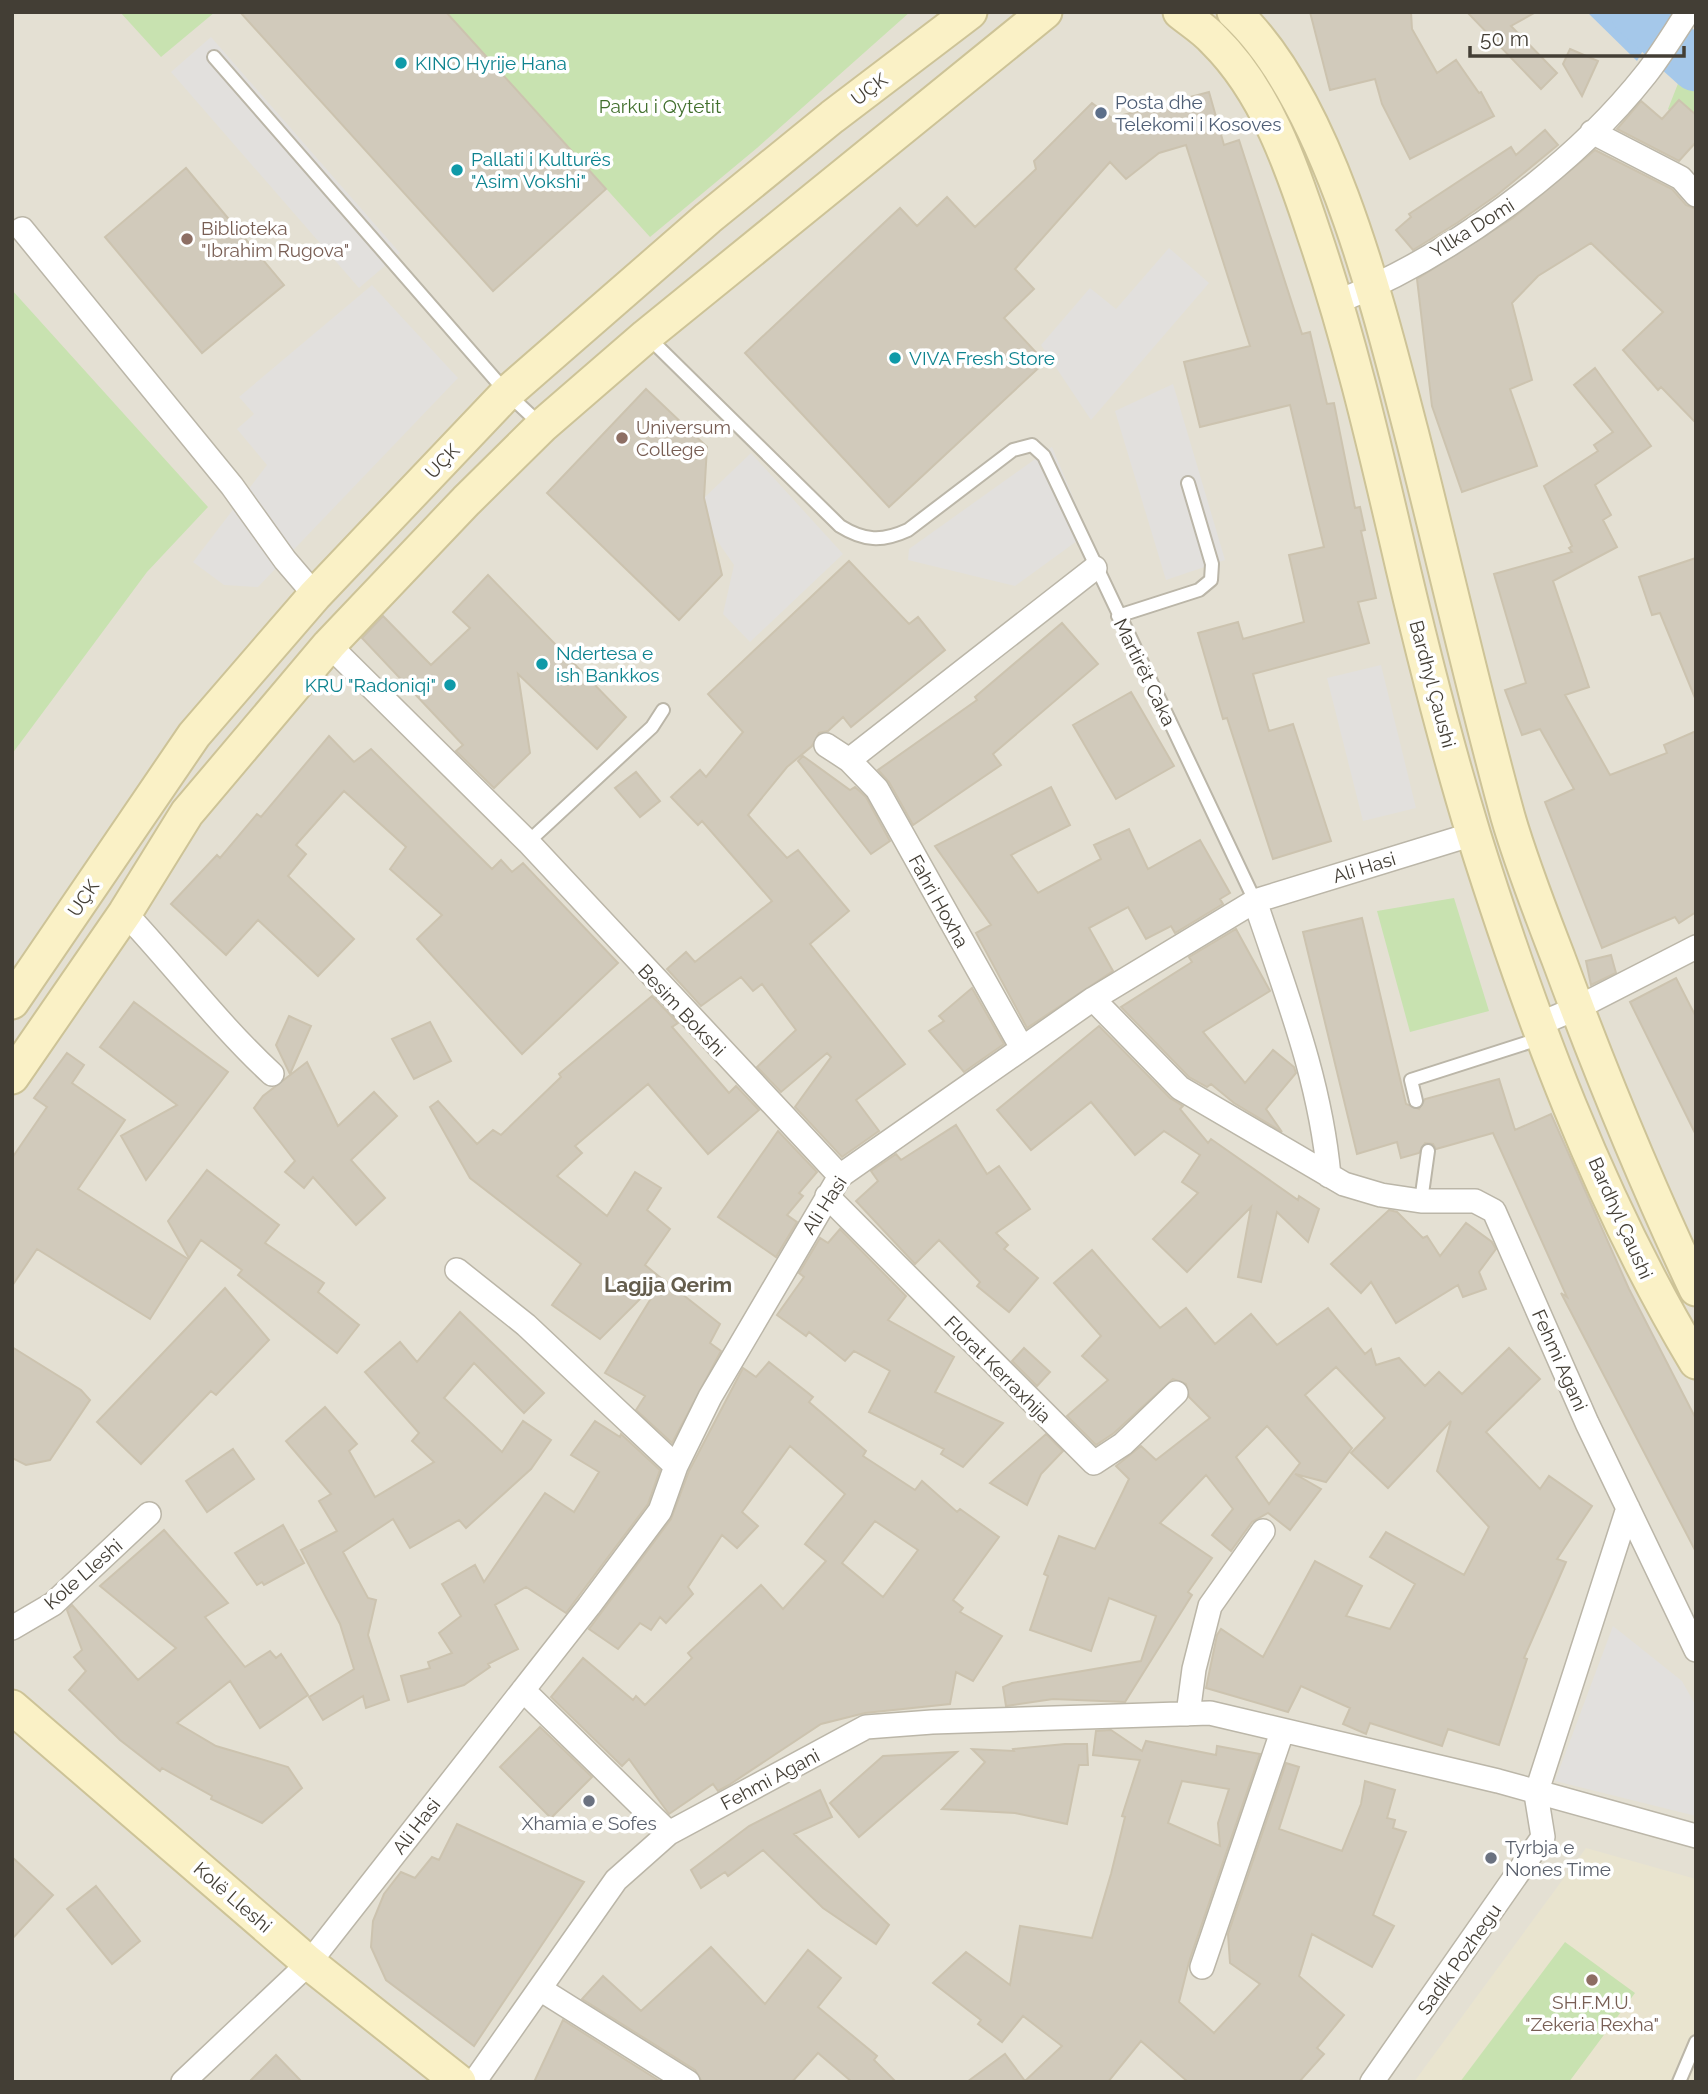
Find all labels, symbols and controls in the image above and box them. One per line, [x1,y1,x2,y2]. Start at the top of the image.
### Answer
scale bar [1470,14,1684,58]
text: 50 m [1480,26,1529,51]
place label: KINO Hyrije Hana [415,52,567,74]
marker: KINO Hyrije Hana [393,55,409,71]
street label: UÇK [847,68,892,110]
place label: Posta dhe Telekomi i Kosoves [1115,91,1281,135]
park label: Parku i Qytetit [599,95,722,117]
marker: Posta dhe Telekomi i Kosoves [1093,105,1109,121]
place label: Pallati i Kulturës "Asim Vokshi" [471,148,611,192]
marker: Pallati i Kulturës "Asim Vokshi" [449,162,465,178]
street label: Yllka Domi [1426,194,1518,262]
place label: Biblioteka "Ibrahim Rugova" [201,217,349,261]
marker: Biblioteka "Ibrahim Rugova" [179,231,195,247]
place label: VIVA Fresh Store [909,347,1055,369]
marker: VIVA Fresh Store [887,350,903,366]
place label: Universum College [636,416,731,460]
marker: Universum College [614,430,630,446]
street label: UÇK [420,439,464,483]
street label: Martirët Caka [1110,615,1180,729]
street label: Bardhyl Çaushi [1405,618,1461,750]
place label: Ndertesa e ish Bankkos [556,642,659,686]
marker: Ndertesa e ish Bankkos [534,656,550,672]
place label: KRU "Radoniqi" [305,674,436,696]
marker: KRU "Radoniqi" [442,677,458,693]
street label: Ali Hasi [1330,847,1398,887]
street label: Fahri Hoxha [904,851,974,951]
street label: UÇK [63,875,104,921]
street label: Besim Bokshi [634,959,730,1061]
street label: Bardhyl Çaushi [1584,1154,1658,1282]
street label: Ali Hasi [797,1172,851,1238]
district label: Lagjja Qerim [604,1272,732,1297]
street label: Fehmi Agani [1528,1306,1592,1414]
street label: Florat Kerraxhija [940,1311,1056,1427]
street label: Kole Lleshi [40,1534,126,1614]
street label: Fehmi Agani [717,1744,823,1814]
marker: Xhamia e Sofes [581,1793,597,1809]
street label: Ali Hasi [387,1794,445,1858]
place label: Xhamia e Sofes [521,1812,657,1834]
place label: Tyrbja e Nones Time [1505,1836,1611,1880]
marker: Tyrbja e Nones Time [1483,1850,1499,1866]
street label: Kolë Lleshi [190,1857,276,1937]
street label: Sadik Pozhegu [1413,1899,1505,2019]
marker: SH.F.M.U. "Zekeria Rexha" [1584,1972,1600,1988]
place label: SH.F.M.U. "Zekeria Rexha" [1525,1991,1659,2035]

